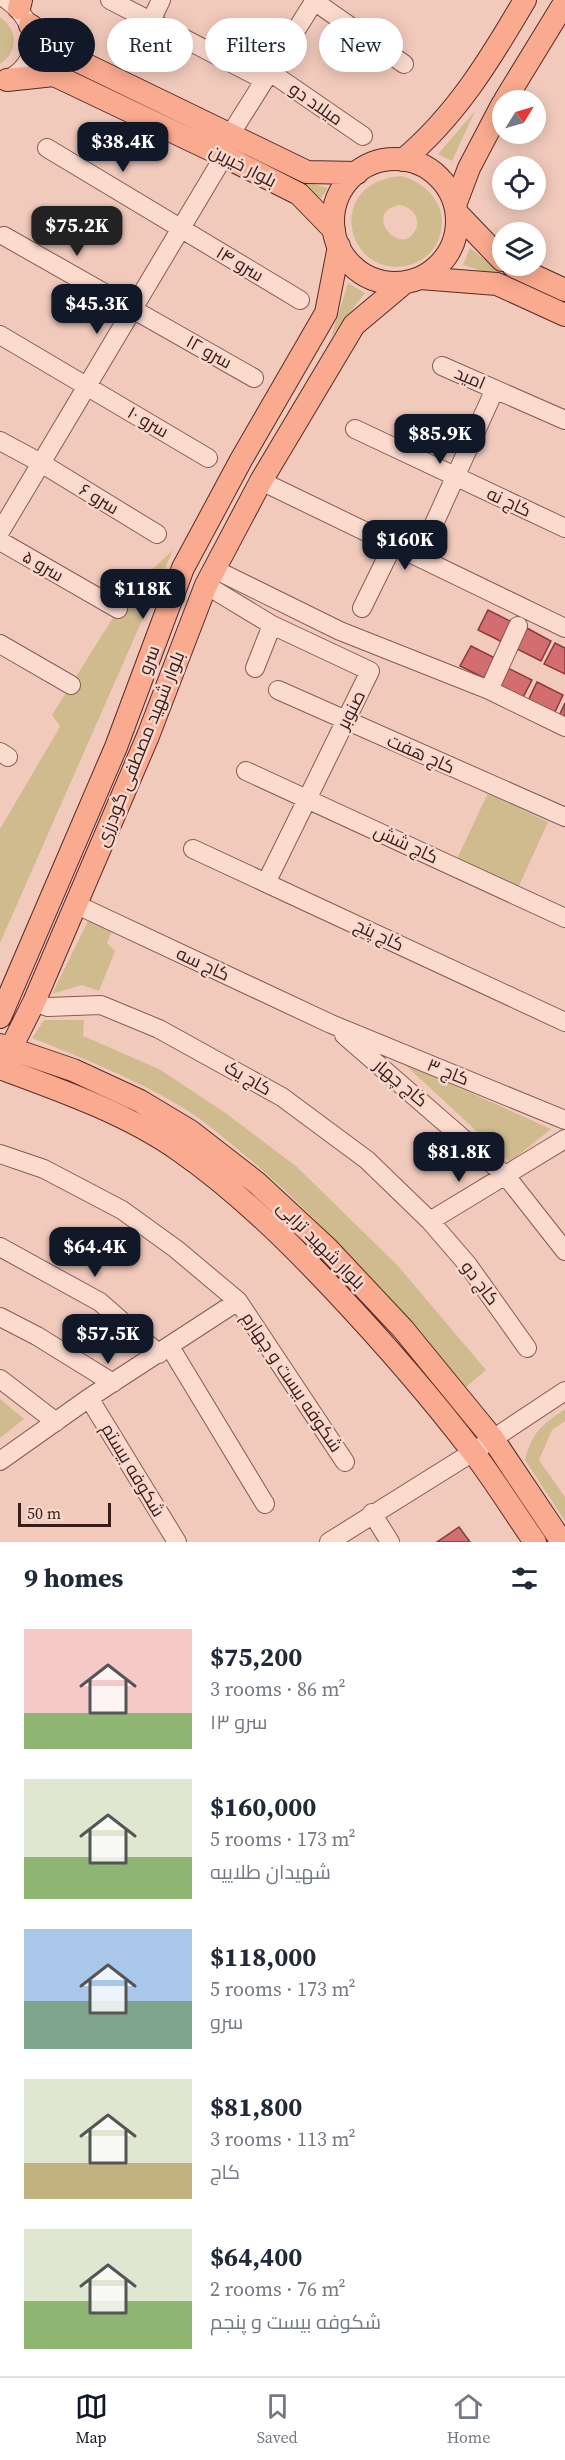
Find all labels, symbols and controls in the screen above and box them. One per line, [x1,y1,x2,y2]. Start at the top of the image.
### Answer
chip: Buy [18,18,95,72]
chip: Rent [107,18,193,72]
chip: Filters [205,18,307,72]
chip: New [319,18,403,72]
street label: میلاد دو [284,76,348,131]
north arrow [492,90,546,144]
map controls [492,90,546,276]
pin: $38.4K [74,122,172,173]
text: $38.4K [91,127,155,155]
street label: بلوار خیرین [205,138,281,193]
button: locate [492,156,546,210]
pin: $75.2K [28,206,126,257]
text: $75.2K [45,211,109,239]
button: layers [492,222,546,276]
street label: سرو ۱۴ [212,240,269,288]
pin: $45.3K [48,284,146,335]
text: $45.3K [65,289,129,317]
street label: سرو ۱۲ [182,329,237,374]
street label: امید [451,360,489,395]
street label: سرو ۱۰ [123,400,174,443]
pin: $85.9K [391,414,489,465]
text: $85.9K [408,419,472,447]
street label: سرو ۶ [75,477,124,520]
street label: کاج نه [483,480,536,523]
pin: $160K [363,520,447,571]
text: $160K [376,525,434,553]
street label: سرو ۵ [18,544,68,587]
pin: $118K [101,569,185,620]
text: $118K [114,574,172,602]
street label: سرو [132,641,166,678]
street label: بلوار شهید مصطفی گودرزی [89,647,190,850]
street label: صنوبر [330,686,371,734]
street label: کاج هفت [383,728,459,780]
street label: کاج شش [370,818,443,869]
street label: کاج پنج [350,912,408,957]
street label: کاج سه [172,940,234,987]
street label: کاج چهار [368,1052,434,1112]
street label: کاج ۳ [423,1052,473,1091]
street label: کاج یک [220,1054,276,1101]
pin: $81.8K [410,1132,508,1183]
text: $81.8K [427,1137,491,1165]
street label: بلوار شهید ترابی [271,1195,371,1295]
pin: $64.4K [46,1227,144,1278]
text: $64.4K [63,1232,127,1260]
street label: کاج دو [455,1255,505,1310]
street label: شکوفه بیست و چهارم [236,1307,349,1457]
pin: $57.5K [59,1314,157,1365]
text: $57.5K [76,1319,140,1347]
street label: شکوفه بیستم [96,1418,171,1521]
scale bar [18,1500,111,1528]
text: 50 m [27,1502,61,1524]
text: 9 homes [24,1560,123,1596]
icon: filters [508,1562,541,1595]
text: $75,200 [210,1639,302,1675]
icon: home [72,1653,144,1725]
text: 3 rooms · 86 m² [210,1675,346,1703]
text: سرو ۱۳ [210,1708,267,1736]
text: $160,000 [210,1789,316,1825]
icon: home [72,1803,144,1875]
text: 5 rooms · 173 m² [210,1825,356,1853]
text: شهیدان طلاییه [210,1858,331,1886]
text: $118,000 [210,1939,316,1975]
icon: home [72,1953,144,2025]
text: 5 rooms · 173 m² [210,1975,356,2003]
text: سرو [210,2008,243,2036]
text: $81,800 [210,2089,302,2125]
icon: home [72,2103,144,2175]
text: 3 rooms · 113 m² [210,2125,356,2153]
text: کاج [210,2158,240,2186]
text: $64,400 [210,2239,302,2275]
icon: home [72,2253,144,2325]
text: 2 rooms · 76 m² [210,2275,346,2303]
text: شکوفه بیست و پنجم [210,2308,381,2336]
tab: Map [75,2390,108,2448]
tab: Saved [257,2390,298,2448]
tab: Home [447,2390,490,2448]

